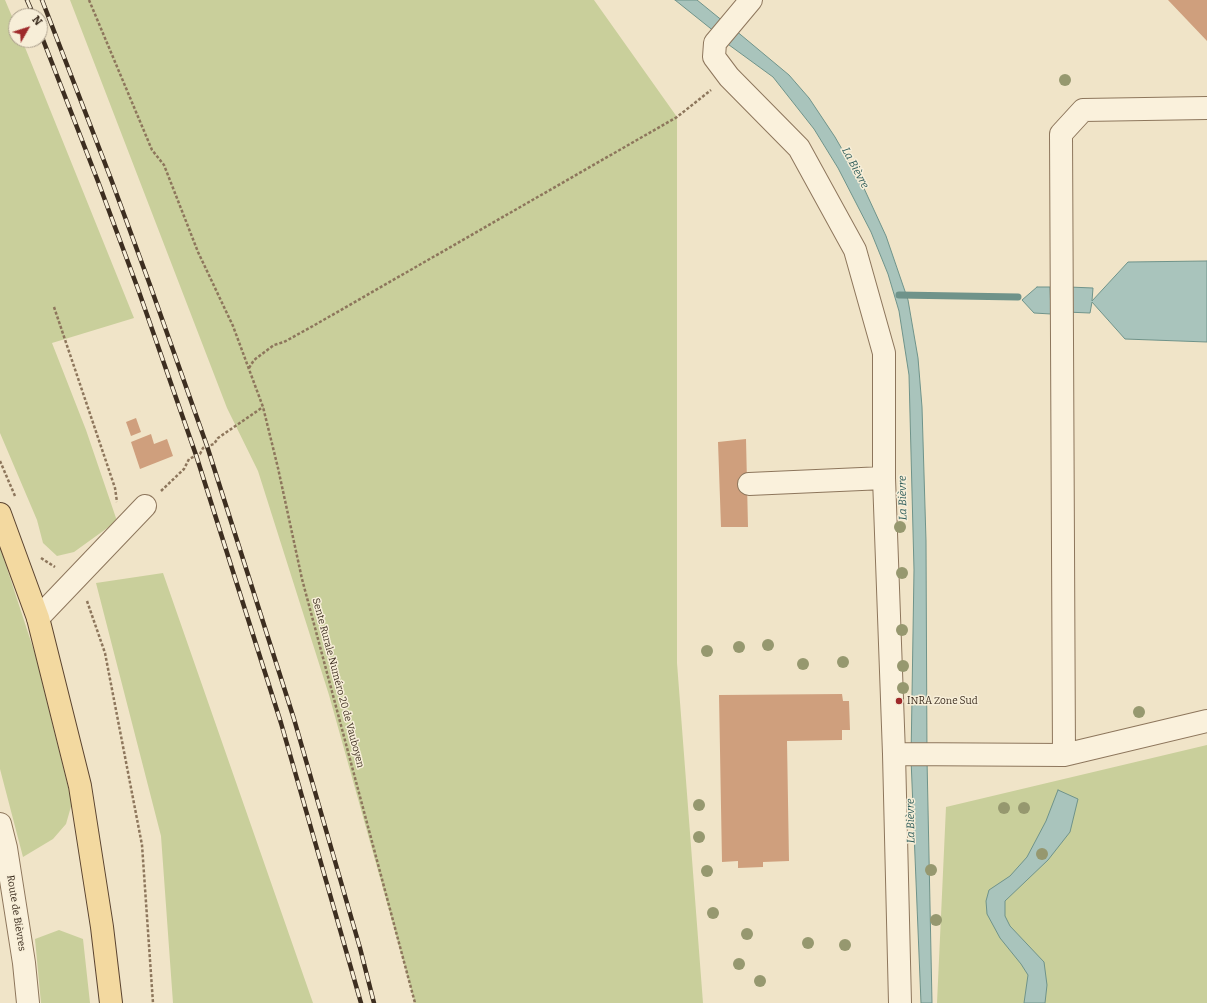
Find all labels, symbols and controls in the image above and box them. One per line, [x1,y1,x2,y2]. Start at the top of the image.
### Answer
north arrow [8,8,48,48]
text: N [29,13,45,28]
water label: La Bièvre [839,145,871,191]
water label: La Bièvre [896,475,910,521]
street label: Sente Rurale Numéro 20 de Vauboyen [309,597,367,769]
place label: INRA Zone Sud [907,695,978,707]
marker: INRA Zone Sud [894,696,904,706]
water label: La Bièvre [904,798,918,844]
street label: Route de Bièvres [4,874,28,952]

